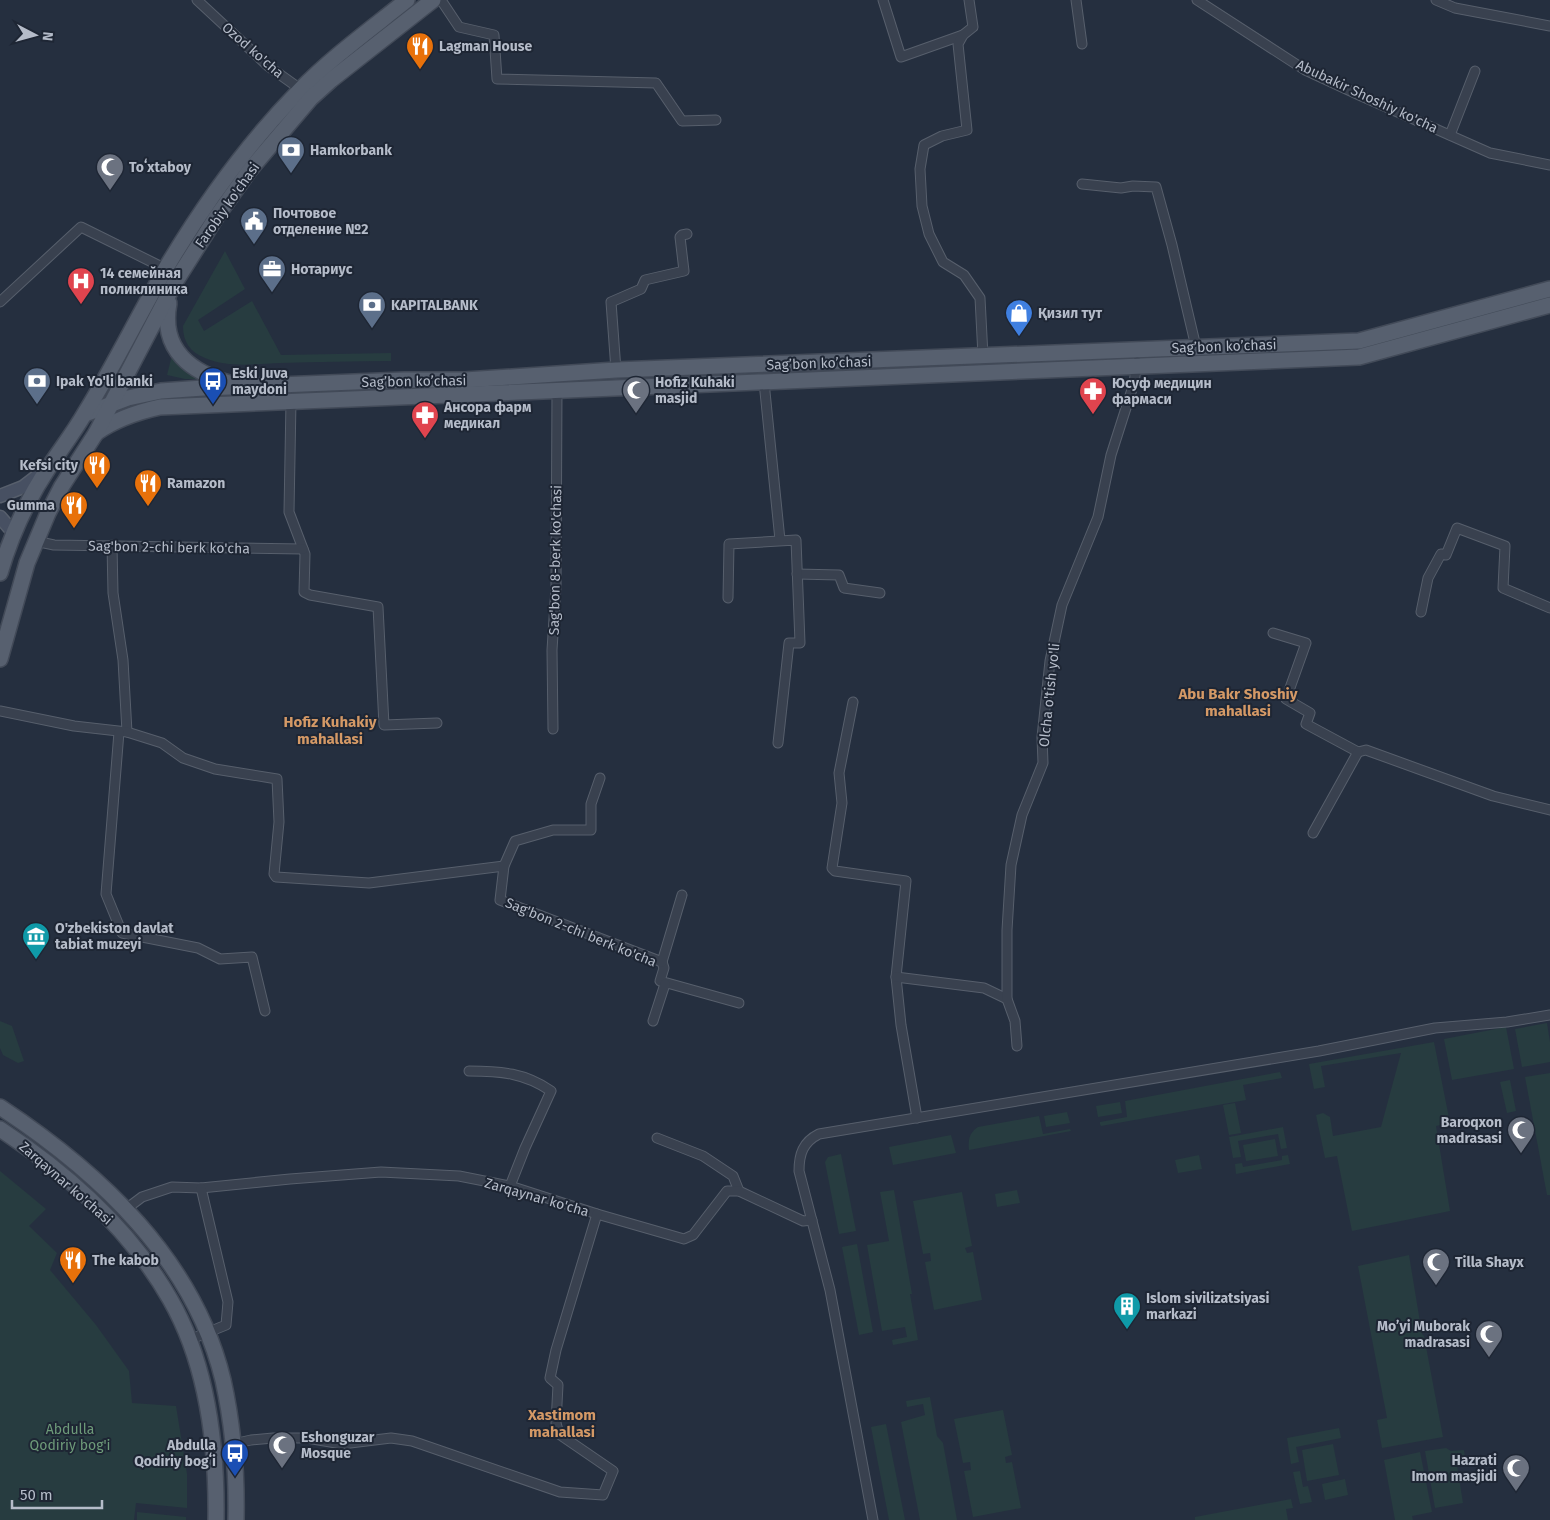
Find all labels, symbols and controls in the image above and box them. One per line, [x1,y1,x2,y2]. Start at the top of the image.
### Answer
north arrow [10,10,60,60]
street label: Ozod ko'cha [218,19,287,82]
text: N [38,31,56,42]
restaurant icon: Lagman House [405,31,435,70]
place label: Lagman House [439,38,532,55]
street label: Abubakir Shoshiy ko'cha [1293,56,1440,137]
bank icon: Hamkorbank [276,135,306,174]
place label: Hamkorbank [310,142,392,159]
mosque icon: Toʻxtaboy [95,152,125,191]
place label: Toʻxtaboy [129,158,192,176]
street label: Farobiy ko'chasi [192,159,263,251]
place label: Почтовое отделение №2 [273,205,368,238]
public building icon: Почтовое отделение №2 [239,206,269,245]
office icon: Нотариус [257,254,287,293]
place label: Нотариус [291,261,353,278]
place label: 14 семейная поликлиника [100,265,188,298]
hospital icon: 14 семейная поликлиника [66,266,96,305]
bank icon: KAPITALBANK [357,290,387,329]
place label: KAPITALBANK [391,297,479,314]
shop icon: Қизил тут [1004,298,1034,337]
place label: Қизил тут [1038,305,1102,322]
street label: Sag’bon ko’chasi [1171,336,1277,357]
street label: Sag’bon ko’chasi [766,353,872,374]
place label: Eski Juva maydoni [232,365,288,398]
bank icon: Ipak Yo'li banki [22,366,52,405]
bus stop icon: Eski Juva maydoni [198,366,228,405]
street label: Sag’bon ko’chasi [361,372,467,391]
place label: Ipak Yo'li banki [56,373,153,390]
place label: Hofiz Kuhaki masjid [655,374,735,407]
mosque icon: Hofiz Kuhaki masjid [621,375,651,414]
place label: Юсуф медицин фармаси [1112,375,1212,408]
pharmacy icon: Юсуф медицин фармаси [1078,376,1108,415]
place label: Ансора фарм медикал [443,399,531,432]
pharmacy icon: Ансора фарм медикал [410,400,440,439]
restaurant icon: Kefsi city [82,450,112,489]
place label: Kefsi city [19,457,79,474]
restaurant icon: Ramazon [133,468,163,507]
place label: Ramazon [167,475,225,492]
street label: Sag'bon 8-berk ko'chasi [546,485,565,635]
restaurant icon: Gumma [59,490,89,529]
place label: Gumma [7,497,55,514]
street label: Sag'bon 2-chi berk ko'cha [88,538,250,557]
street label: Olcha o'tish yo'li [1036,642,1063,748]
district label: Abu Bakr Shoshiy mahallasi [1177,685,1298,720]
district label: Hofiz Kuhakiy mahallasi [283,713,377,748]
street label: Sag'bon 2-chi berk ko'cha [503,894,659,971]
place label: O'zbekiston davlat tabiat muzeyi [55,920,174,953]
museum icon: O'zbekiston davlat tabiat muzeyi [21,921,51,960]
place label: Baroqxon madrasasi [1437,1114,1502,1147]
mosque icon: Baroqxon madrasasi [1506,1115,1536,1154]
street label: Zarqaynar ko'chasi [16,1138,116,1229]
street label: Zarqaynar ko'cha [483,1174,591,1221]
restaurant icon: The kabob [58,1245,88,1284]
mosque icon: Tilla Shayx [1421,1247,1451,1286]
place label: The kabob [92,1252,159,1269]
place label: Tilla Shayx [1455,1254,1525,1271]
place label: Islom sivilizatsiyasi markazi [1146,1290,1269,1323]
building icon: Islom sivilizatsiyasi markazi [1112,1291,1142,1330]
place label: Mo’yi Muborak madrasasi [1377,1318,1470,1351]
mosque icon: Mo’yi Muborak madrasasi [1474,1319,1504,1358]
district label: Xastimom mahallasi [527,1406,596,1441]
park label: Abdulla Qodiriy bog'i [30,1421,110,1454]
place label: Eshonguzar Mosque [301,1429,375,1462]
mosque icon: Eshonguzar Mosque [267,1430,297,1469]
place label: Abdulla Qodiriy bogʻi [134,1437,216,1470]
bus stop icon: Abdulla Qodiriy bogʻi [220,1438,250,1477]
place label: Hazrati Imom masjidi [1411,1452,1497,1485]
mosque icon: Hazrati Imom masjidi [1501,1453,1531,1492]
scale bar [12,1478,102,1510]
text: 50 m [20,1486,53,1504]

